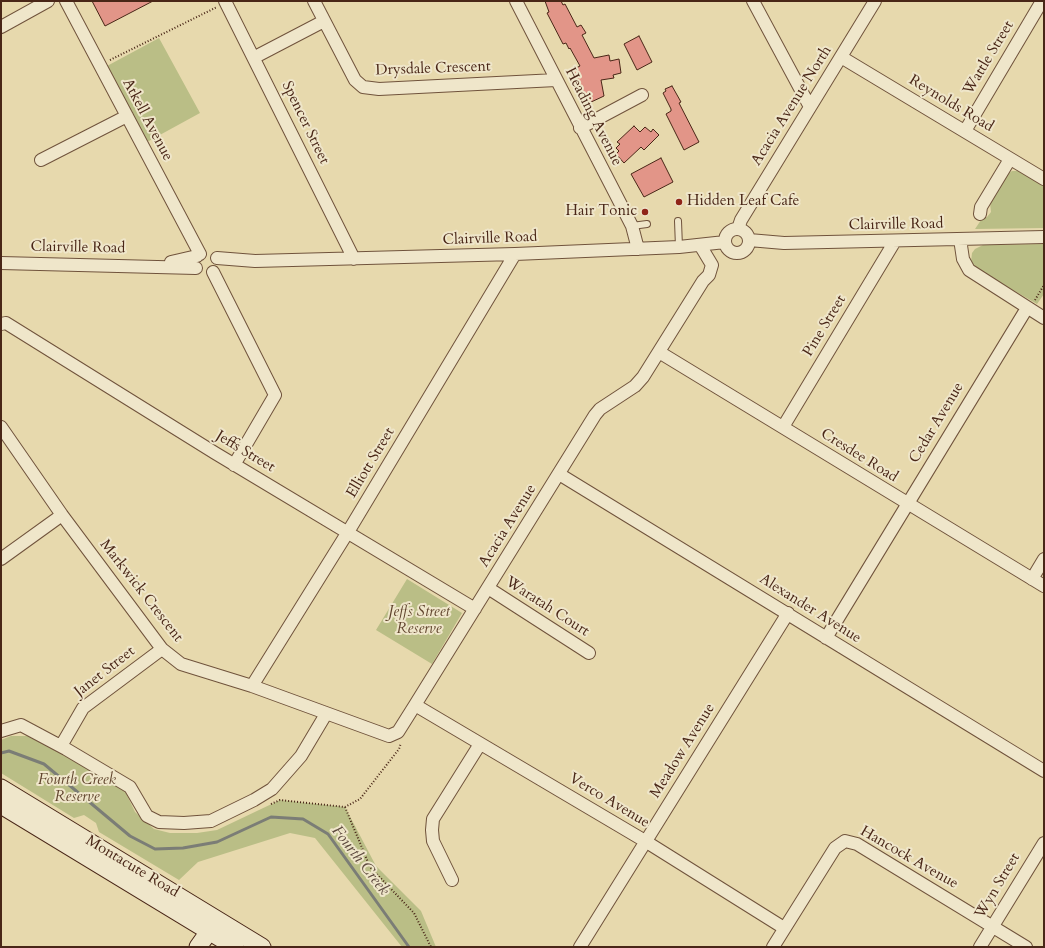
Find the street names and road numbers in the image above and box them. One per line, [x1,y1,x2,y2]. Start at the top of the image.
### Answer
street label: Wattle Street [960,18,1018,98]
street label: Acacia Avenue North [748,43,836,169]
street label: Drysdale Crescent [375,58,491,80]
street label: Heading Avenue [561,65,625,169]
street label: Reynolds Road [905,72,997,136]
street label: Atkell Avenue [118,76,176,164]
street label: Spencer Street [277,79,333,167]
street label: Clairville Road [848,215,944,235]
street label: Clairville Road [442,228,538,250]
street label: Clairville Road [30,238,126,258]
street label: Pine Street [800,292,850,360]
street label: Cedar Avenue [906,379,968,467]
street label: Elliott Street [343,425,399,501]
street label: Cresdee Road [817,425,901,487]
street label: Jeffs Street [212,427,278,477]
street label: Acacia Avenue [475,481,541,571]
street label: Markwick Crescent [95,536,187,646]
street label: Alexander Avenue [756,570,864,648]
street label: Waratah Court [502,573,592,641]
street label: Janet Street [71,643,139,701]
street label: Meadow Avenue [647,700,719,802]
street label: Verco Avenue [565,770,653,832]
street label: Hancock Avenue [857,823,961,893]
street label: Montacute Road [82,832,182,902]
street label: Wyn Street [971,850,1025,922]

